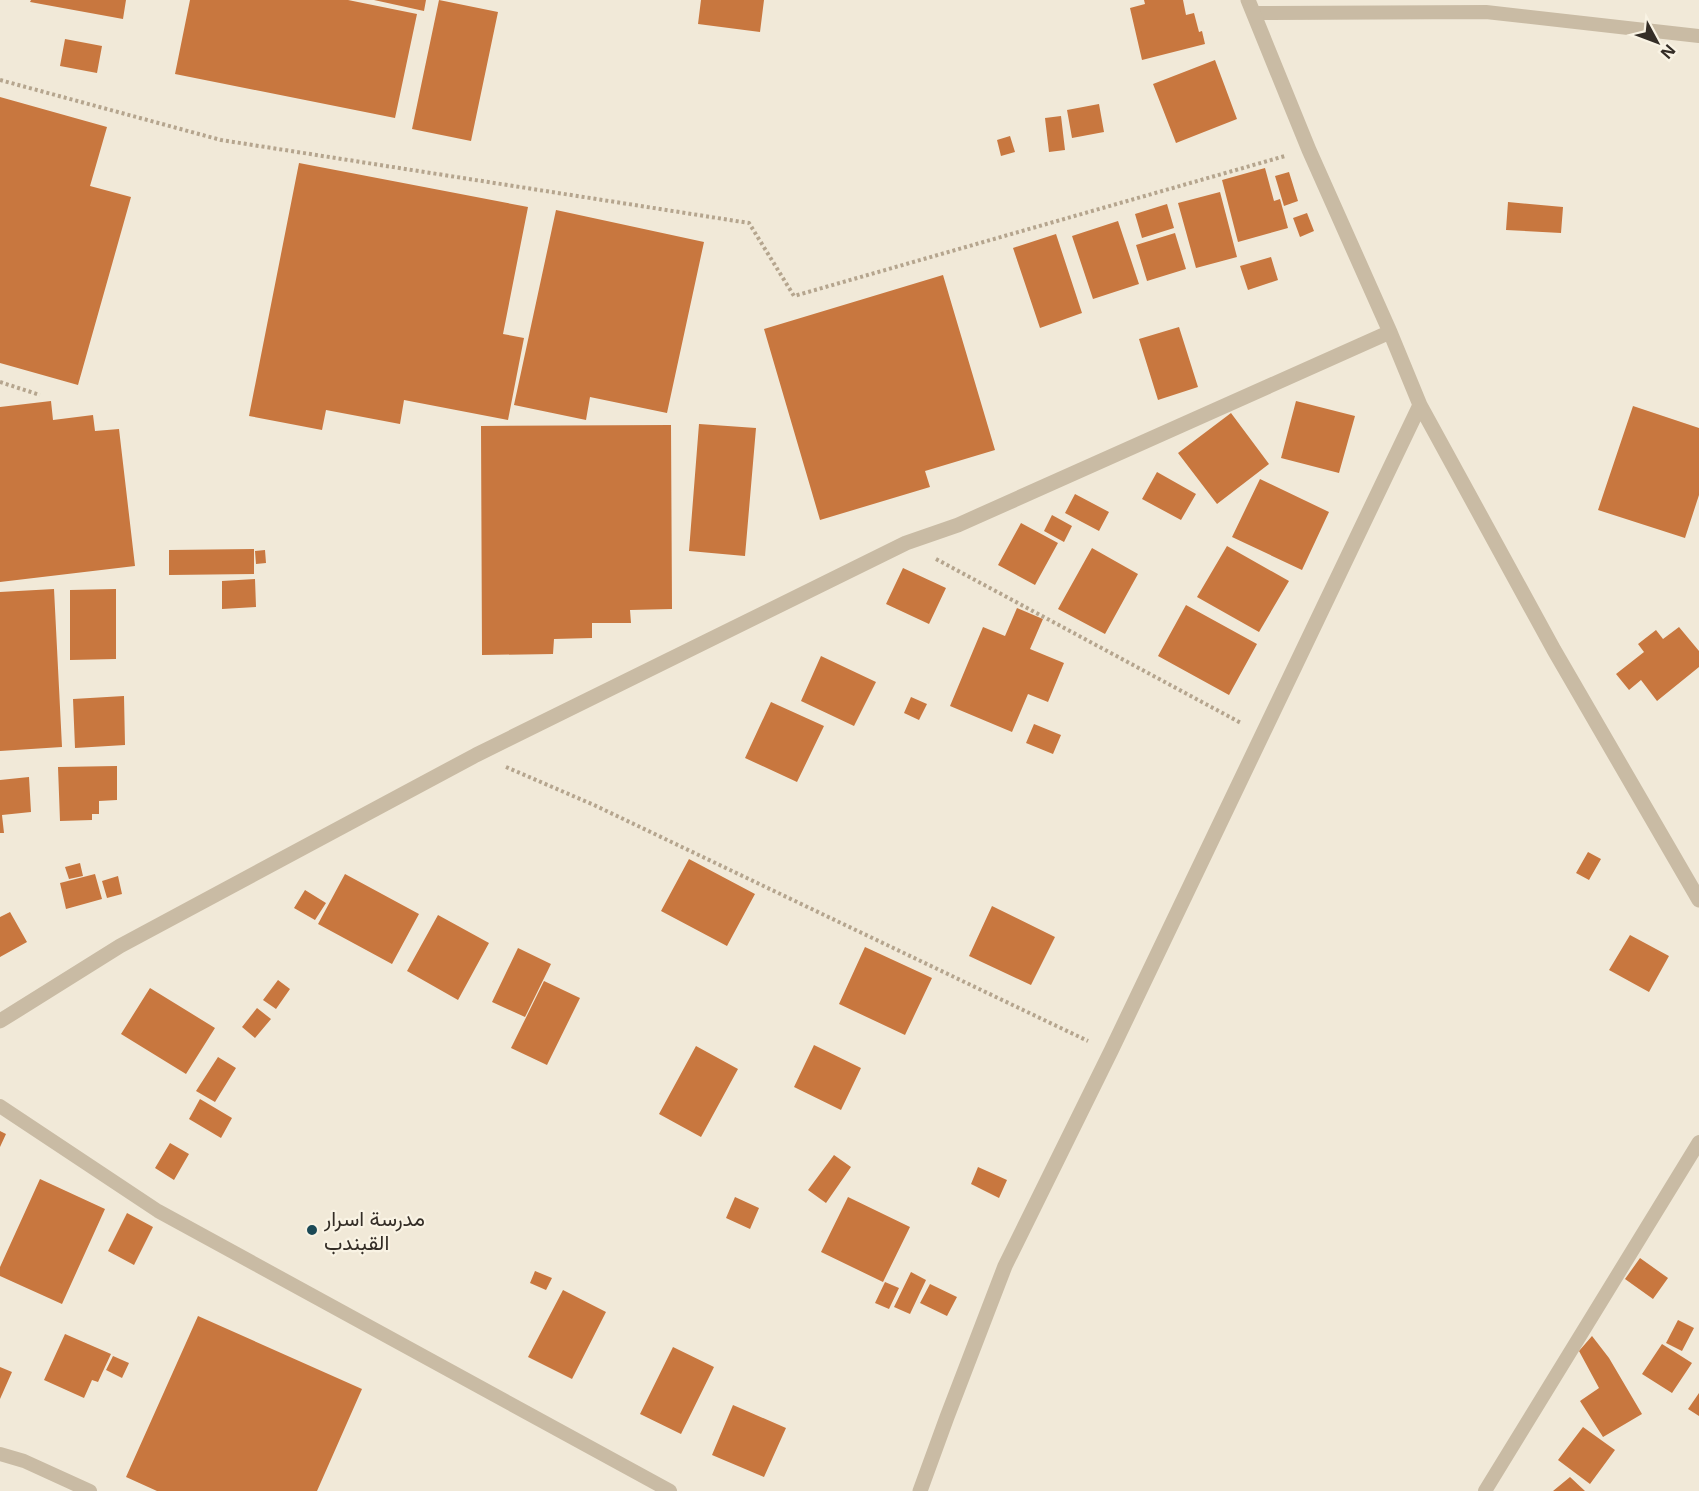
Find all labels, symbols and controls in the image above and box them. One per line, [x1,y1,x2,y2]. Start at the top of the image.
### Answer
north arrow [1627,12,1687,72]
text: N [1656,40,1681,64]
place label: مدرسة اسرار القبندب [323,1204,425,1256]
marker: مدرسة اسرار القبندب [305,1223,319,1237]

